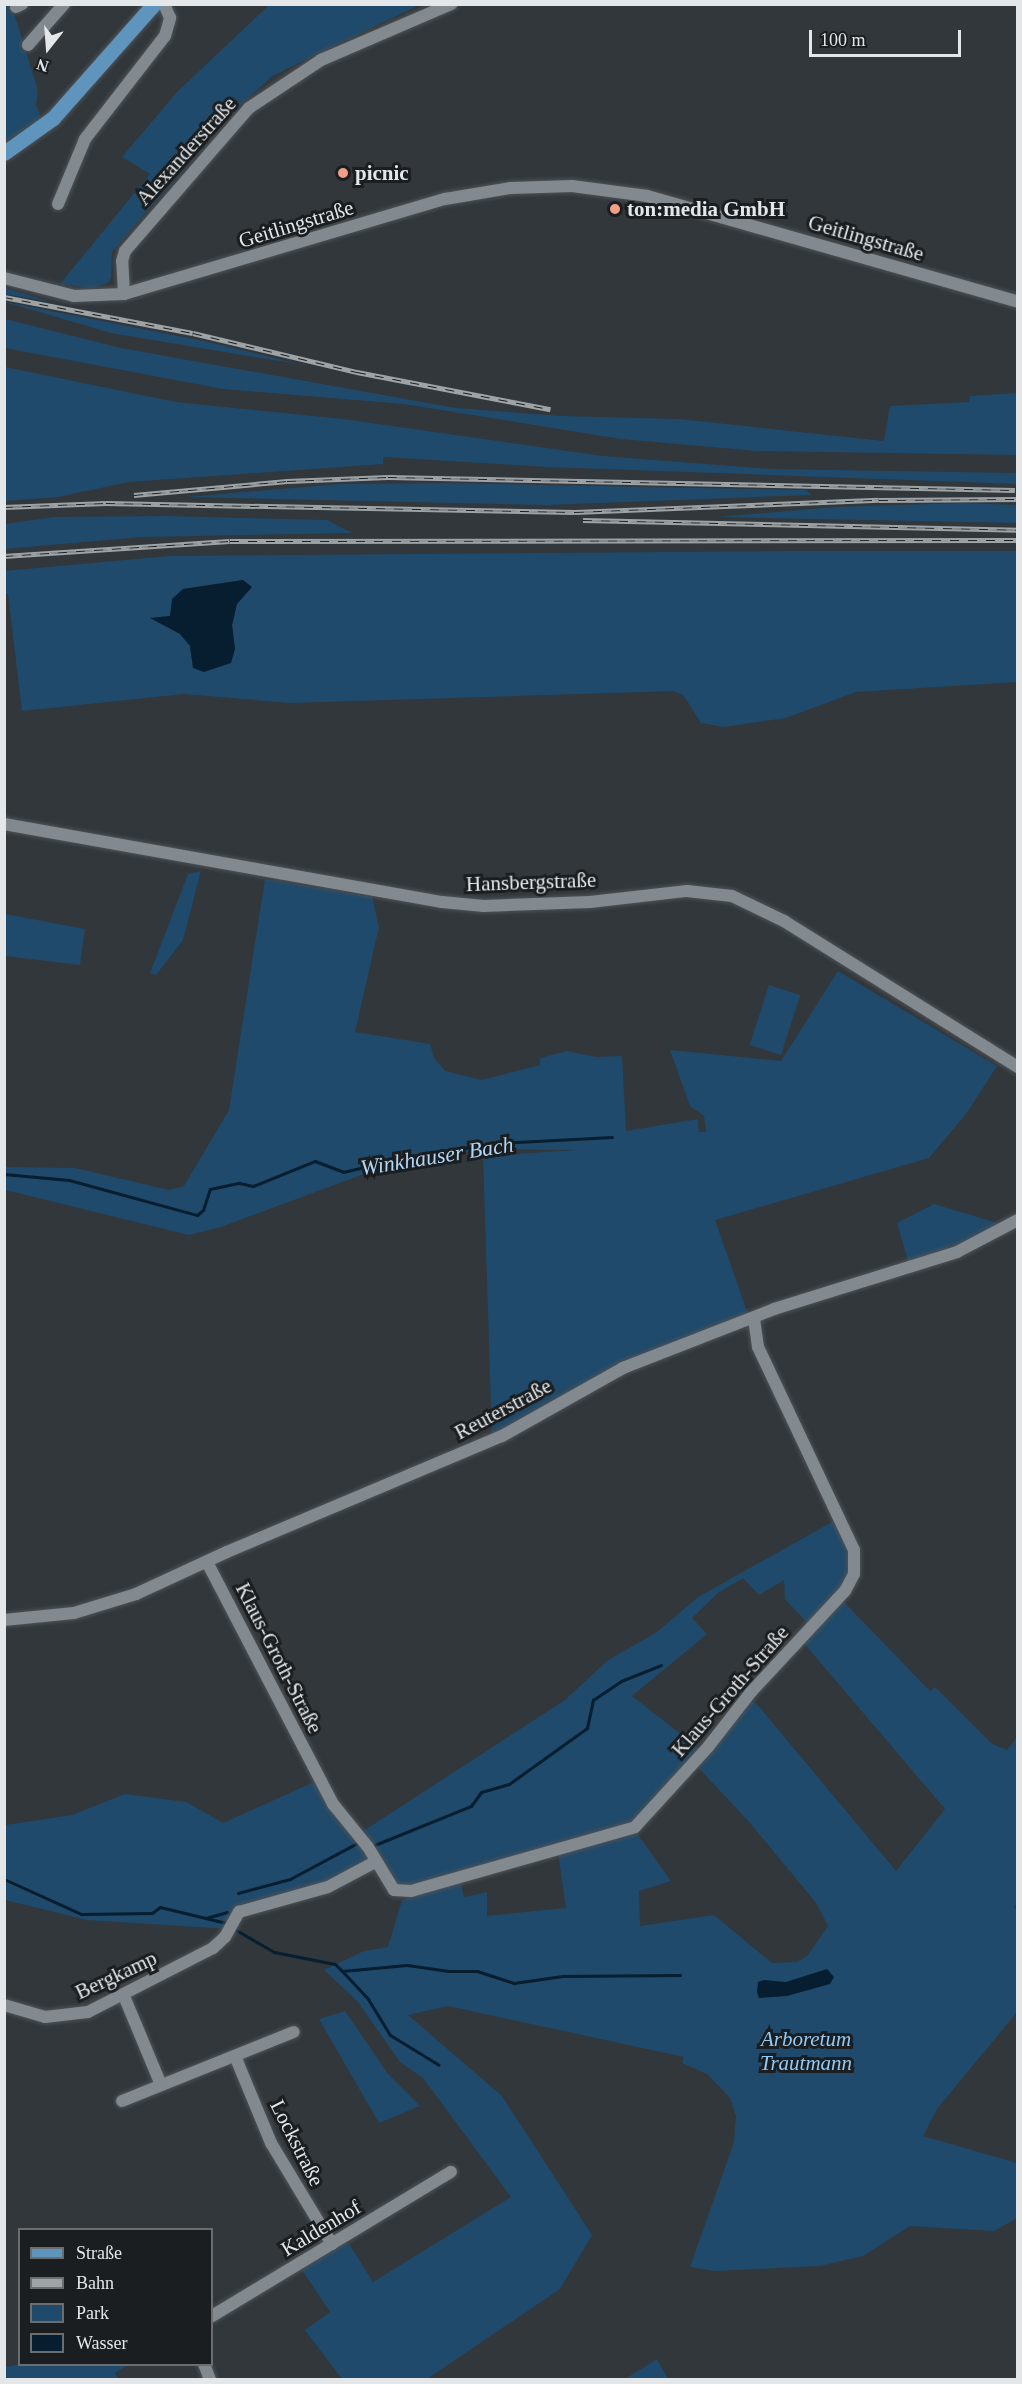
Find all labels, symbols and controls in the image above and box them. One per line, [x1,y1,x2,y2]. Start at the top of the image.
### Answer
north arrow [18,18,78,78]
scale bar [812,18,964,56]
text: 100 m [820,30,866,50]
text: N [35,56,51,76]
street label: Alexanderstraße [131,91,241,211]
place label: picnic [355,160,409,186]
marker: picnic [336,166,350,180]
street label: Geitlingstraße [235,195,357,253]
place label: ton:media GmbH [627,196,785,222]
marker: ton:media GmbH [608,202,622,216]
street label: Geitlingstraße [805,209,927,267]
street label: Hansbergstraße [465,867,597,897]
water label: Winkhauser Bach [359,1131,515,1181]
street label: Reuterstraße [450,1373,556,1445]
street label: Klaus-Groth-Straße [230,1578,328,1738]
street label: Klaus-Groth-Straße [666,1620,794,1762]
street label: Bergkamp [71,1945,161,2005]
park label: Arboretum Trautmann [760,2026,852,2076]
street label: Lockstraße [265,2096,329,2190]
street label: Kaldenhof [277,2194,365,2262]
legend [18,2228,213,2366]
text: Straße [76,2243,122,2263]
text: Bahn [76,2273,114,2293]
text: Park [76,2303,109,2323]
text: Wasser [76,2333,128,2353]

